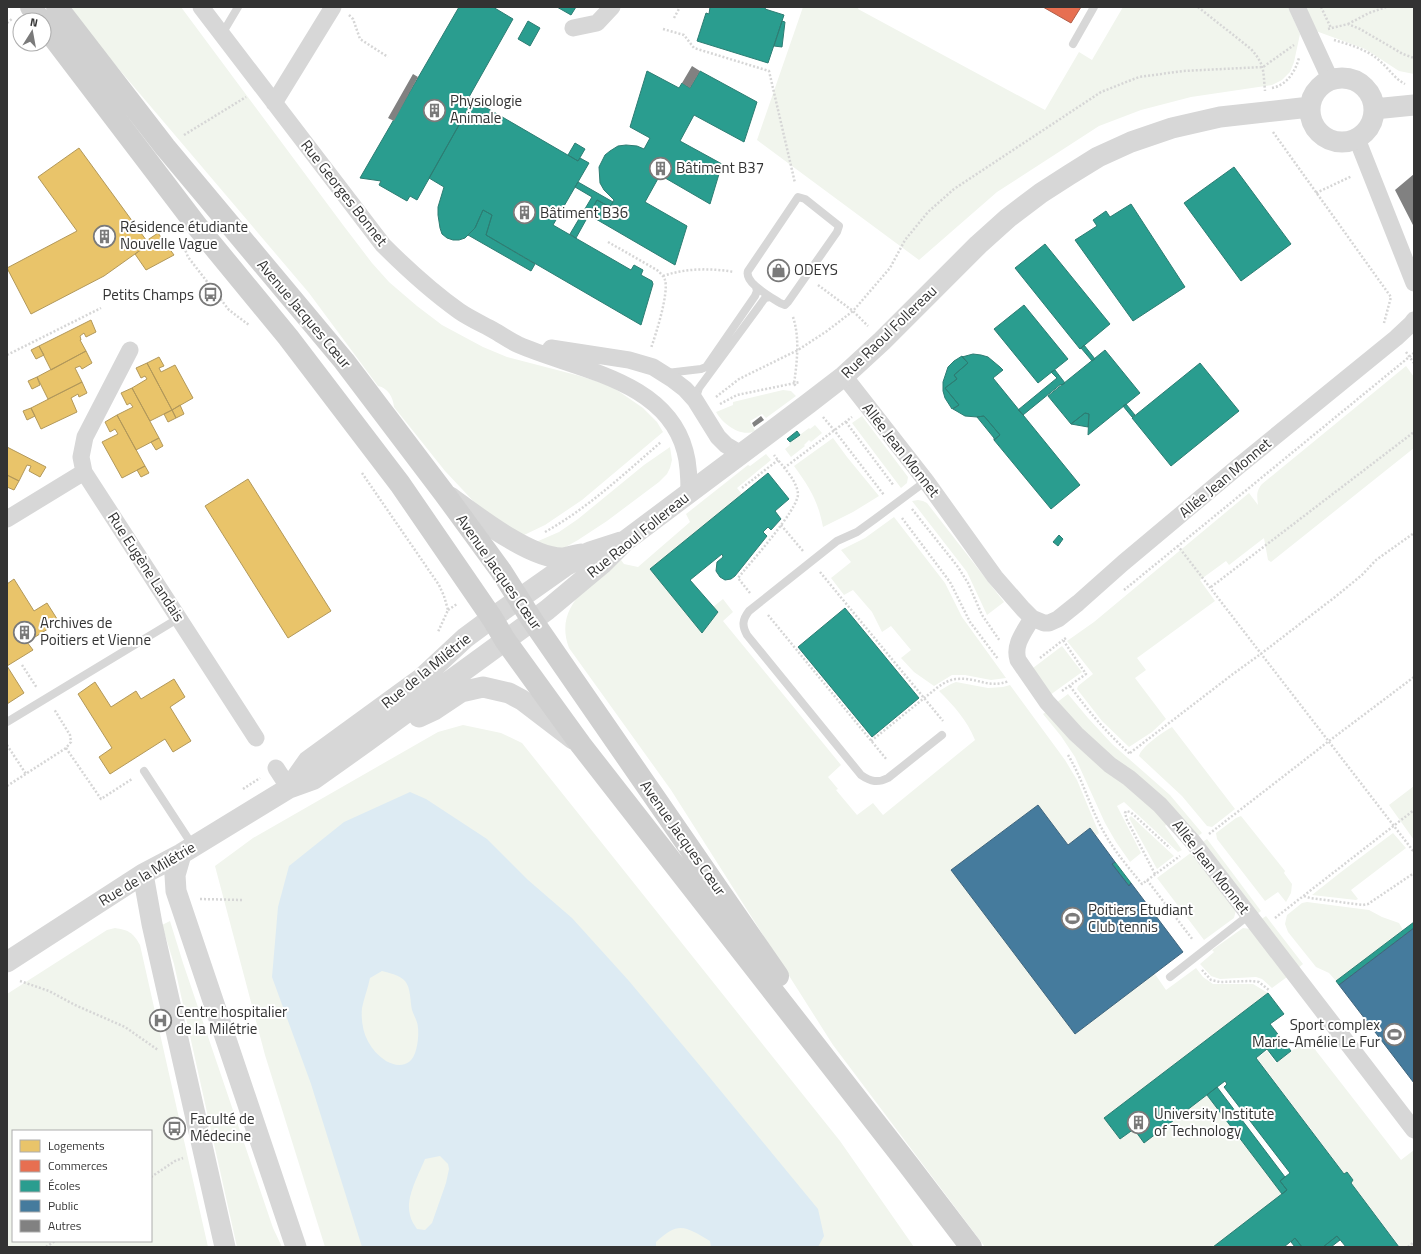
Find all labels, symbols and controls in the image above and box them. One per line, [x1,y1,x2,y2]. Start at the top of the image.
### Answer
north arrow [12,12,52,52]
text: N [29,14,39,31]
place label: Physiologie Animale [450,89,522,129]
building icon: Physiologie Animale [421,97,447,123]
street label: Rue Georges Bonnet [295,135,394,251]
building icon: Bâtiment B37 [647,155,673,181]
place label: Bâtiment B37 [676,156,764,179]
building icon: Bâtiment B36 [511,200,537,226]
place label: Bâtiment B36 [540,201,628,224]
place label: Résidence étudiante Nouvelle Vague [120,215,248,255]
building icon: Résidence étudiante Nouvelle Vague [92,223,118,249]
street label: Avenue Jacques Cœur [252,254,357,373]
shop icon: ODEYS [766,257,792,283]
place label: ODEYS [794,258,838,281]
street label: Rue Raoul Follereau [835,280,942,384]
bus stop icon: Petits Champs [197,282,223,308]
place label: Petits Champs [102,283,194,306]
street label: Allée Jean Monnet [857,398,946,502]
street label: Allée Jean Monnet [1173,432,1276,523]
street label: Rue Raoul Follereau [582,486,694,583]
street label: Rue Eugène Landais [102,507,191,626]
street label: Avenue Jacques Cœur [451,509,548,634]
place label: Archives de Poitiers et Vienne [40,611,151,651]
building icon: Archives de Poitiers et Vienne [12,619,38,645]
street label: Rue de la Milétrie [376,627,475,714]
street label: Avenue Jacques Cœur [635,775,732,900]
street label: Allée Jean Monnet [1167,815,1256,919]
street label: Rue de la Milétrie [94,836,200,912]
place label: Poitiers Etudiant Club tennis [1088,898,1194,938]
sports icon: Poitiers Etudiant Club tennis [1060,906,1086,932]
place label: Centre hospitalier de la Milétrie [176,1000,287,1040]
hospital icon: Centre hospitalier de la Milétrie [148,1008,174,1034]
place label: Sport complex Marie-Amélie Le Fur [1252,1013,1380,1053]
sports icon: Sport complex Marie-Amélie Le Fur [1382,1021,1408,1047]
place label: University Institute of Technology [1154,1102,1274,1142]
place label: Faculté de Médecine [190,1107,255,1147]
building icon: University Institute of Technology [1126,1110,1152,1136]
bus stop icon: Faculté de Médecine [161,1115,187,1141]
legend [12,1130,152,1242]
text: Logements [48,1136,105,1155]
text: Commerces [48,1156,108,1175]
text: Écoles [48,1176,81,1195]
text: Public [48,1196,78,1215]
text: Autres [48,1216,82,1235]

